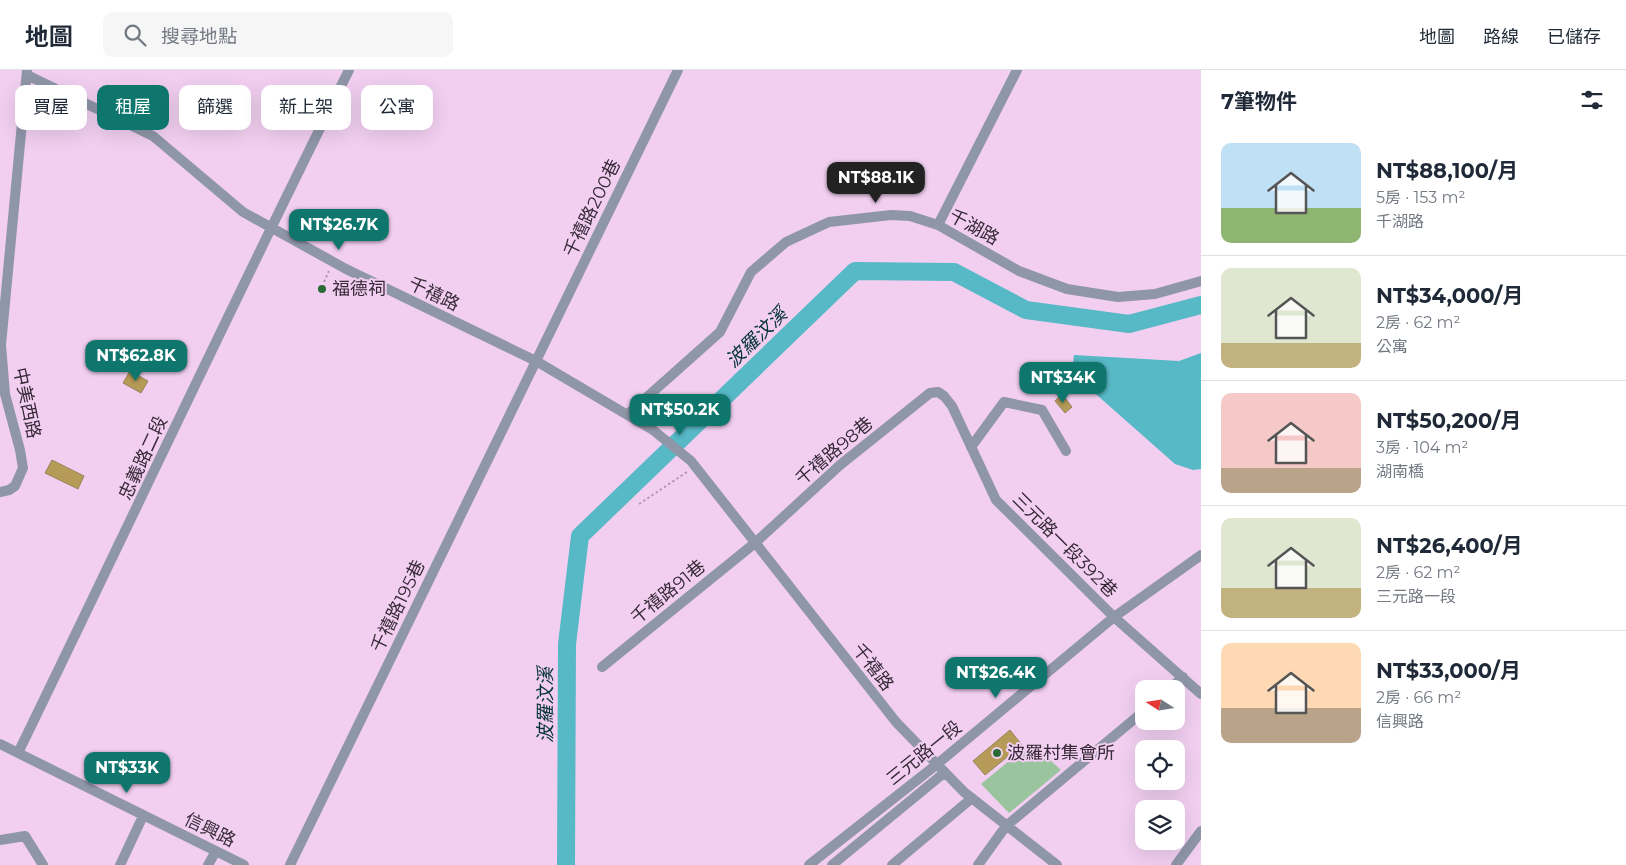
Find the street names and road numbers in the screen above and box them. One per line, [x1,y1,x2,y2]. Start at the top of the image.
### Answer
street label: 千禧路200巷 [559,156,625,260]
street label: 千湖路 [945,204,1003,250]
street label: 千禧路 [405,272,463,316]
street label: 中美西路 [9,365,45,441]
street label: 千禧路98巷 [791,412,877,490]
street label: 忠義路二段 [114,413,172,503]
street label: 三元路一段392巷 [1008,488,1122,602]
street label: 千禧路91巷 [626,555,710,629]
street label: 千禧路195巷 [366,556,430,656]
street label: 千禧路 [848,639,898,695]
street label: 三元路一段 [882,716,966,790]
street label: 信興路 [181,808,239,852]

